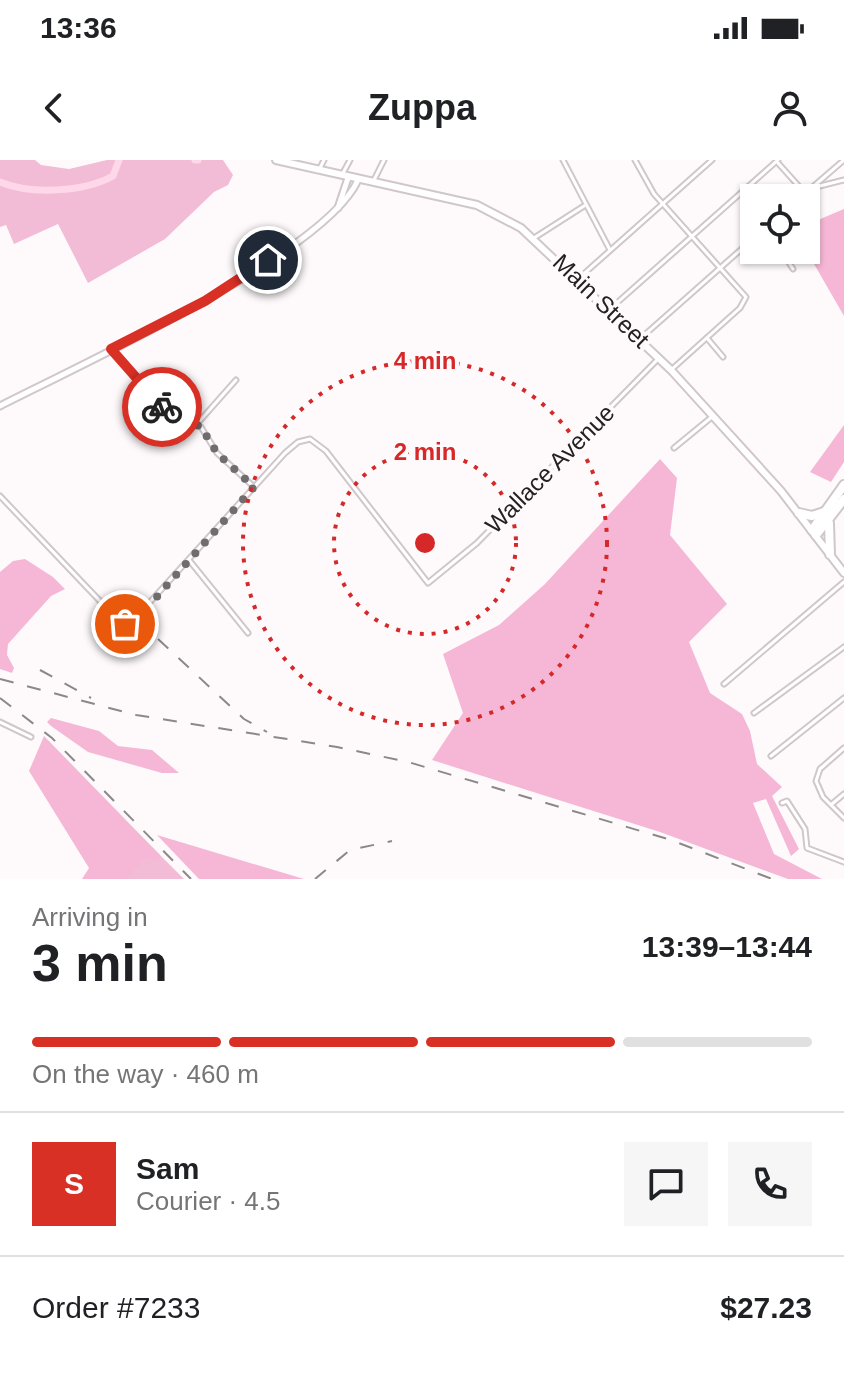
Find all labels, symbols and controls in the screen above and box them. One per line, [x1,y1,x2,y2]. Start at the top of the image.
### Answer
text: 13:36 [40,11,117,44]
icon: back [32,86,76,130]
icon: person [768,86,812,130]
text: Zuppa [368,87,476,128]
map controls [740,184,820,264]
button: locate [740,184,820,264]
pin [234,226,302,294]
icon: home [246,238,290,282]
street label: Main Street [548,248,655,353]
text: 4 min [394,347,456,374]
courier [122,367,202,447]
icon: bike [140,385,184,429]
street label: Wallace Avenue [480,399,620,539]
text: 2 min [394,438,456,465]
centre of rings [411,529,439,557]
pin [91,590,159,658]
icon: bag [103,602,147,646]
text: Arriving in [32,902,148,932]
text: 13:39–13:44 [642,930,812,963]
text: 3 min [32,934,168,992]
text: On the way · 460 m [32,1059,259,1089]
button: chat [624,1142,708,1226]
button: phone [728,1142,812,1226]
text: Sam [136,1152,199,1185]
text: S [64,1167,84,1200]
text: Courier · 4.5 [136,1186,281,1216]
text: Order #7233 [32,1291,200,1324]
text: $27.23 [720,1291,812,1324]

